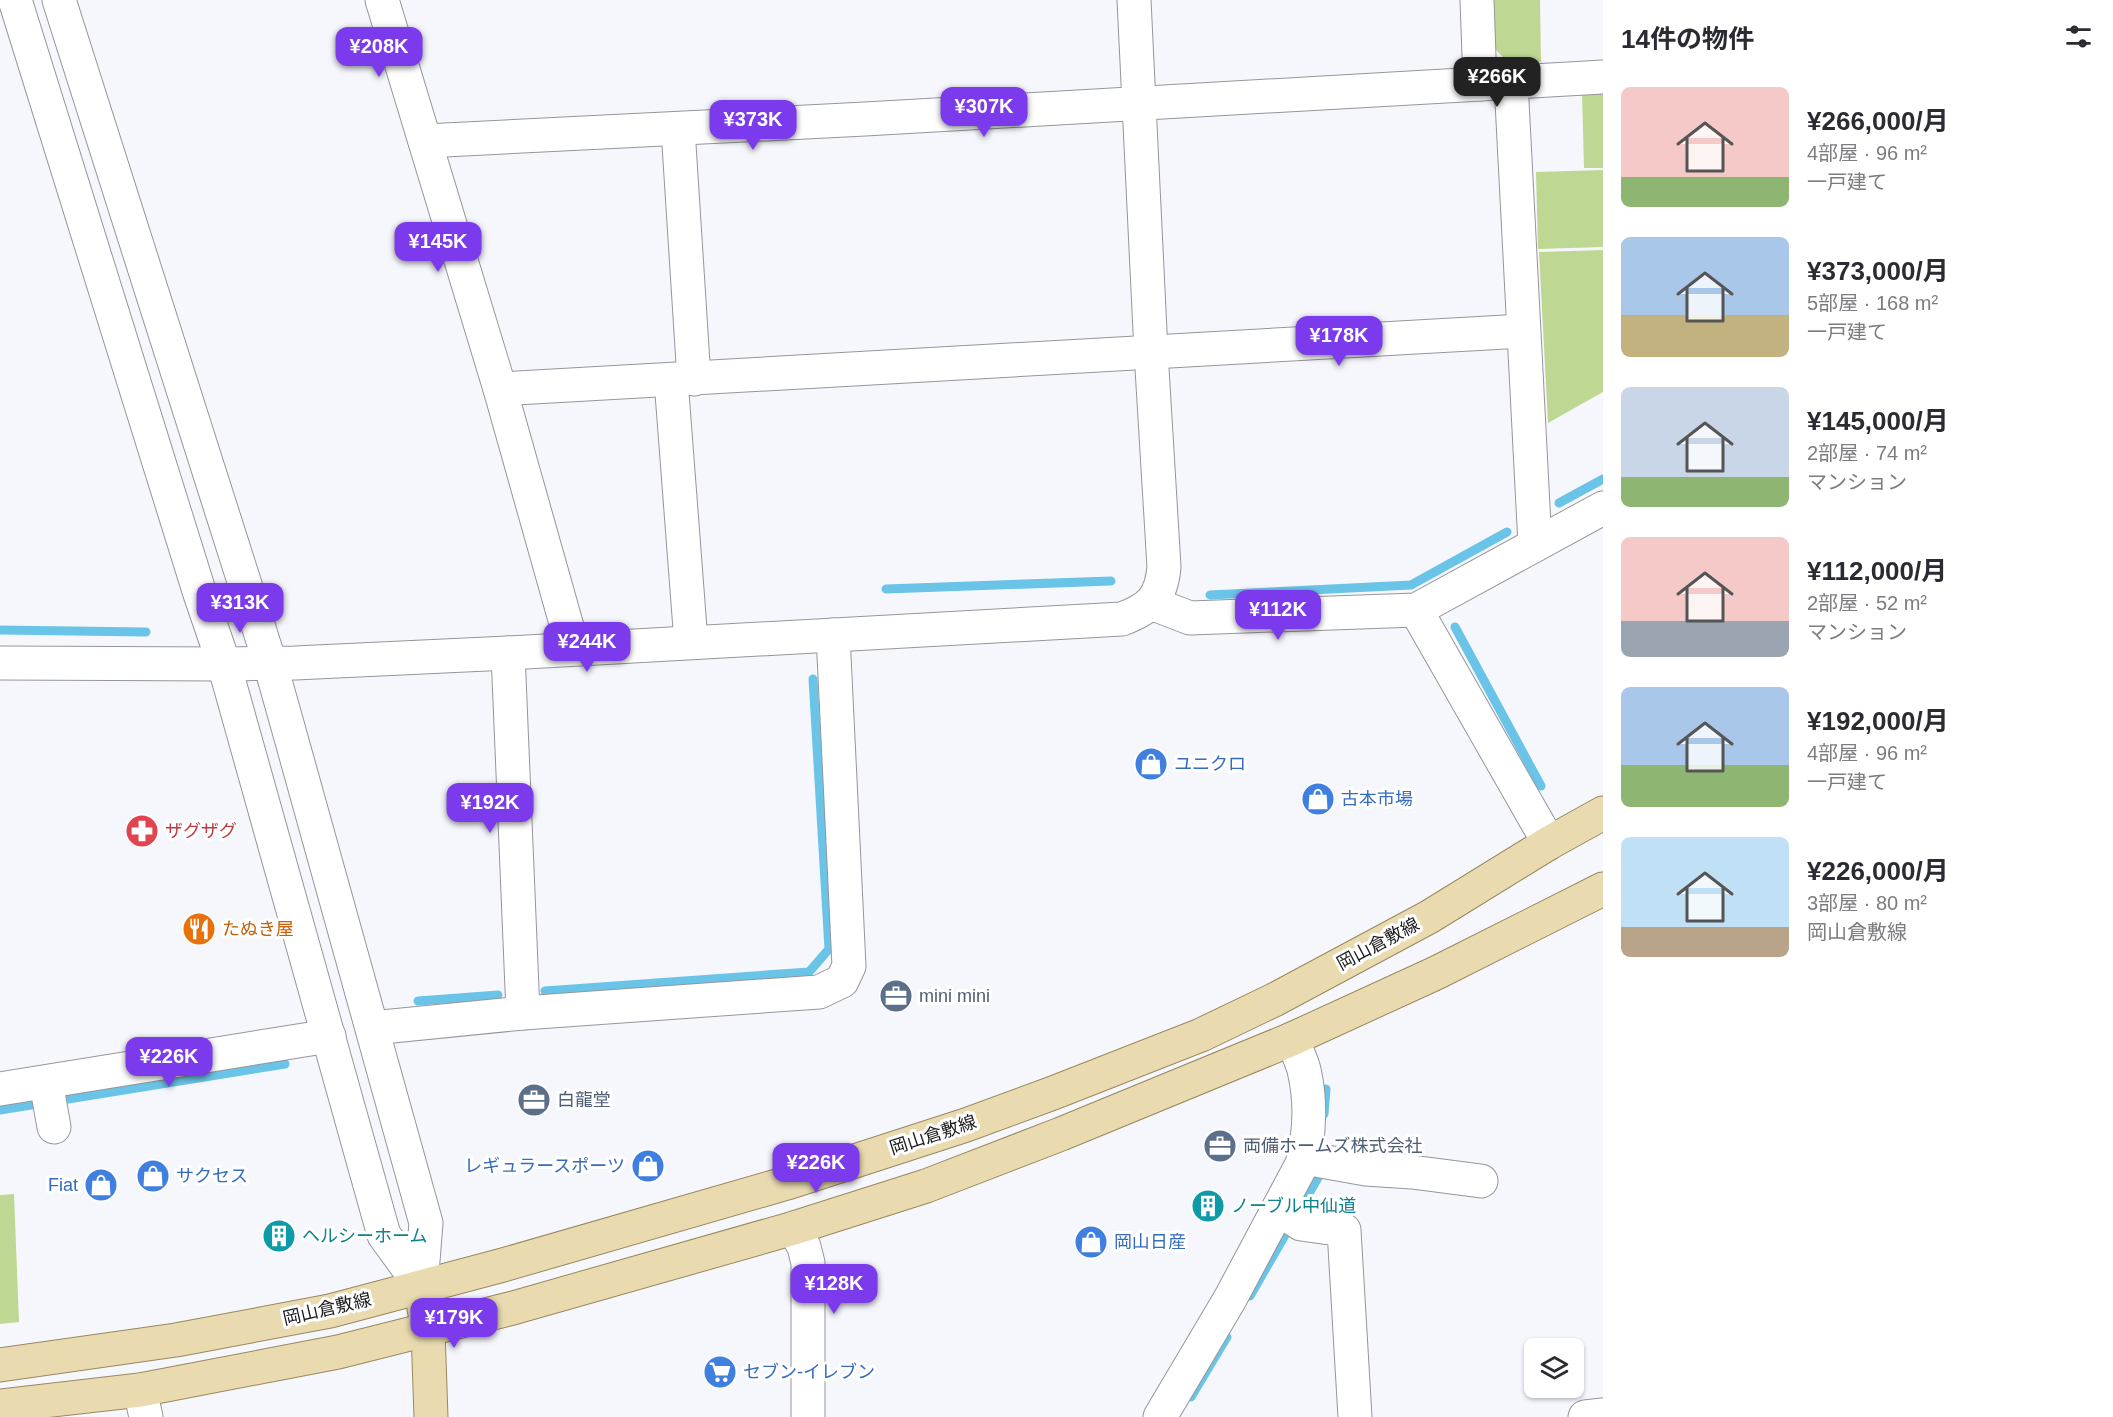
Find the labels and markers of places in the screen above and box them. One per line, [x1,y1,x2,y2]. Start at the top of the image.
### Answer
pin: ¥208K [337,27,421,78]
pin: ¥266K [1455,57,1539,108]
pin: ¥307K [942,87,1026,138]
pin: ¥373K [711,100,795,151]
pin: ¥145K [396,222,480,273]
pin: ¥178K [1297,316,1381,367]
pin: ¥313K [198,583,282,634]
pin: ¥112K [1236,590,1320,641]
pin: ¥244K [545,622,629,673]
shop icon: ユニクロ [1133,746,1169,782]
place label: ユニクロ [1174,754,1246,774]
shop icon: 古本市場 [1300,781,1336,817]
pin: ¥192K [448,783,532,834]
place label: 古本市場 [1341,789,1413,809]
pharmacy icon: ザグザグ [124,813,160,849]
place label: ザグザグ [165,821,237,841]
restaurant icon: たぬき屋 [181,911,217,947]
place label: たぬき屋 [222,919,294,939]
office icon: mini mini [878,978,914,1014]
place label: mini mini [919,986,990,1006]
pin: ¥226K [127,1037,211,1088]
office icon: 白龍堂 [516,1082,552,1118]
place label: 白龍堂 [557,1090,611,1110]
office icon: 両備ホームズ株式会社 [1202,1128,1238,1164]
place label: 両備ホームズ株式会社 [1243,1136,1422,1156]
pin: ¥226K [774,1143,858,1194]
shop icon: レギュラースポーツ [630,1148,666,1184]
place label: レギュラースポーツ [464,1156,625,1176]
shop icon: サクセス [135,1158,171,1194]
place label: サクセス [176,1166,248,1186]
shop icon: Fiat [83,1167,119,1203]
place label: Fiat [48,1175,78,1195]
building icon: ノーブル中仙道 [1190,1188,1226,1224]
place label: ノーブル中仙道 [1231,1196,1356,1216]
building icon: ヘルシーホーム [261,1218,297,1254]
shop icon: 岡山日産 [1073,1224,1109,1260]
place label: ヘルシーホーム [302,1226,427,1246]
place label: 岡山日産 [1114,1232,1186,1252]
pin: ¥128K [792,1264,876,1315]
pin: ¥179K [412,1298,496,1349]
supermarket icon: セブン-イレブン [702,1354,738,1390]
place label: セブン-イレブン [743,1362,875,1382]

